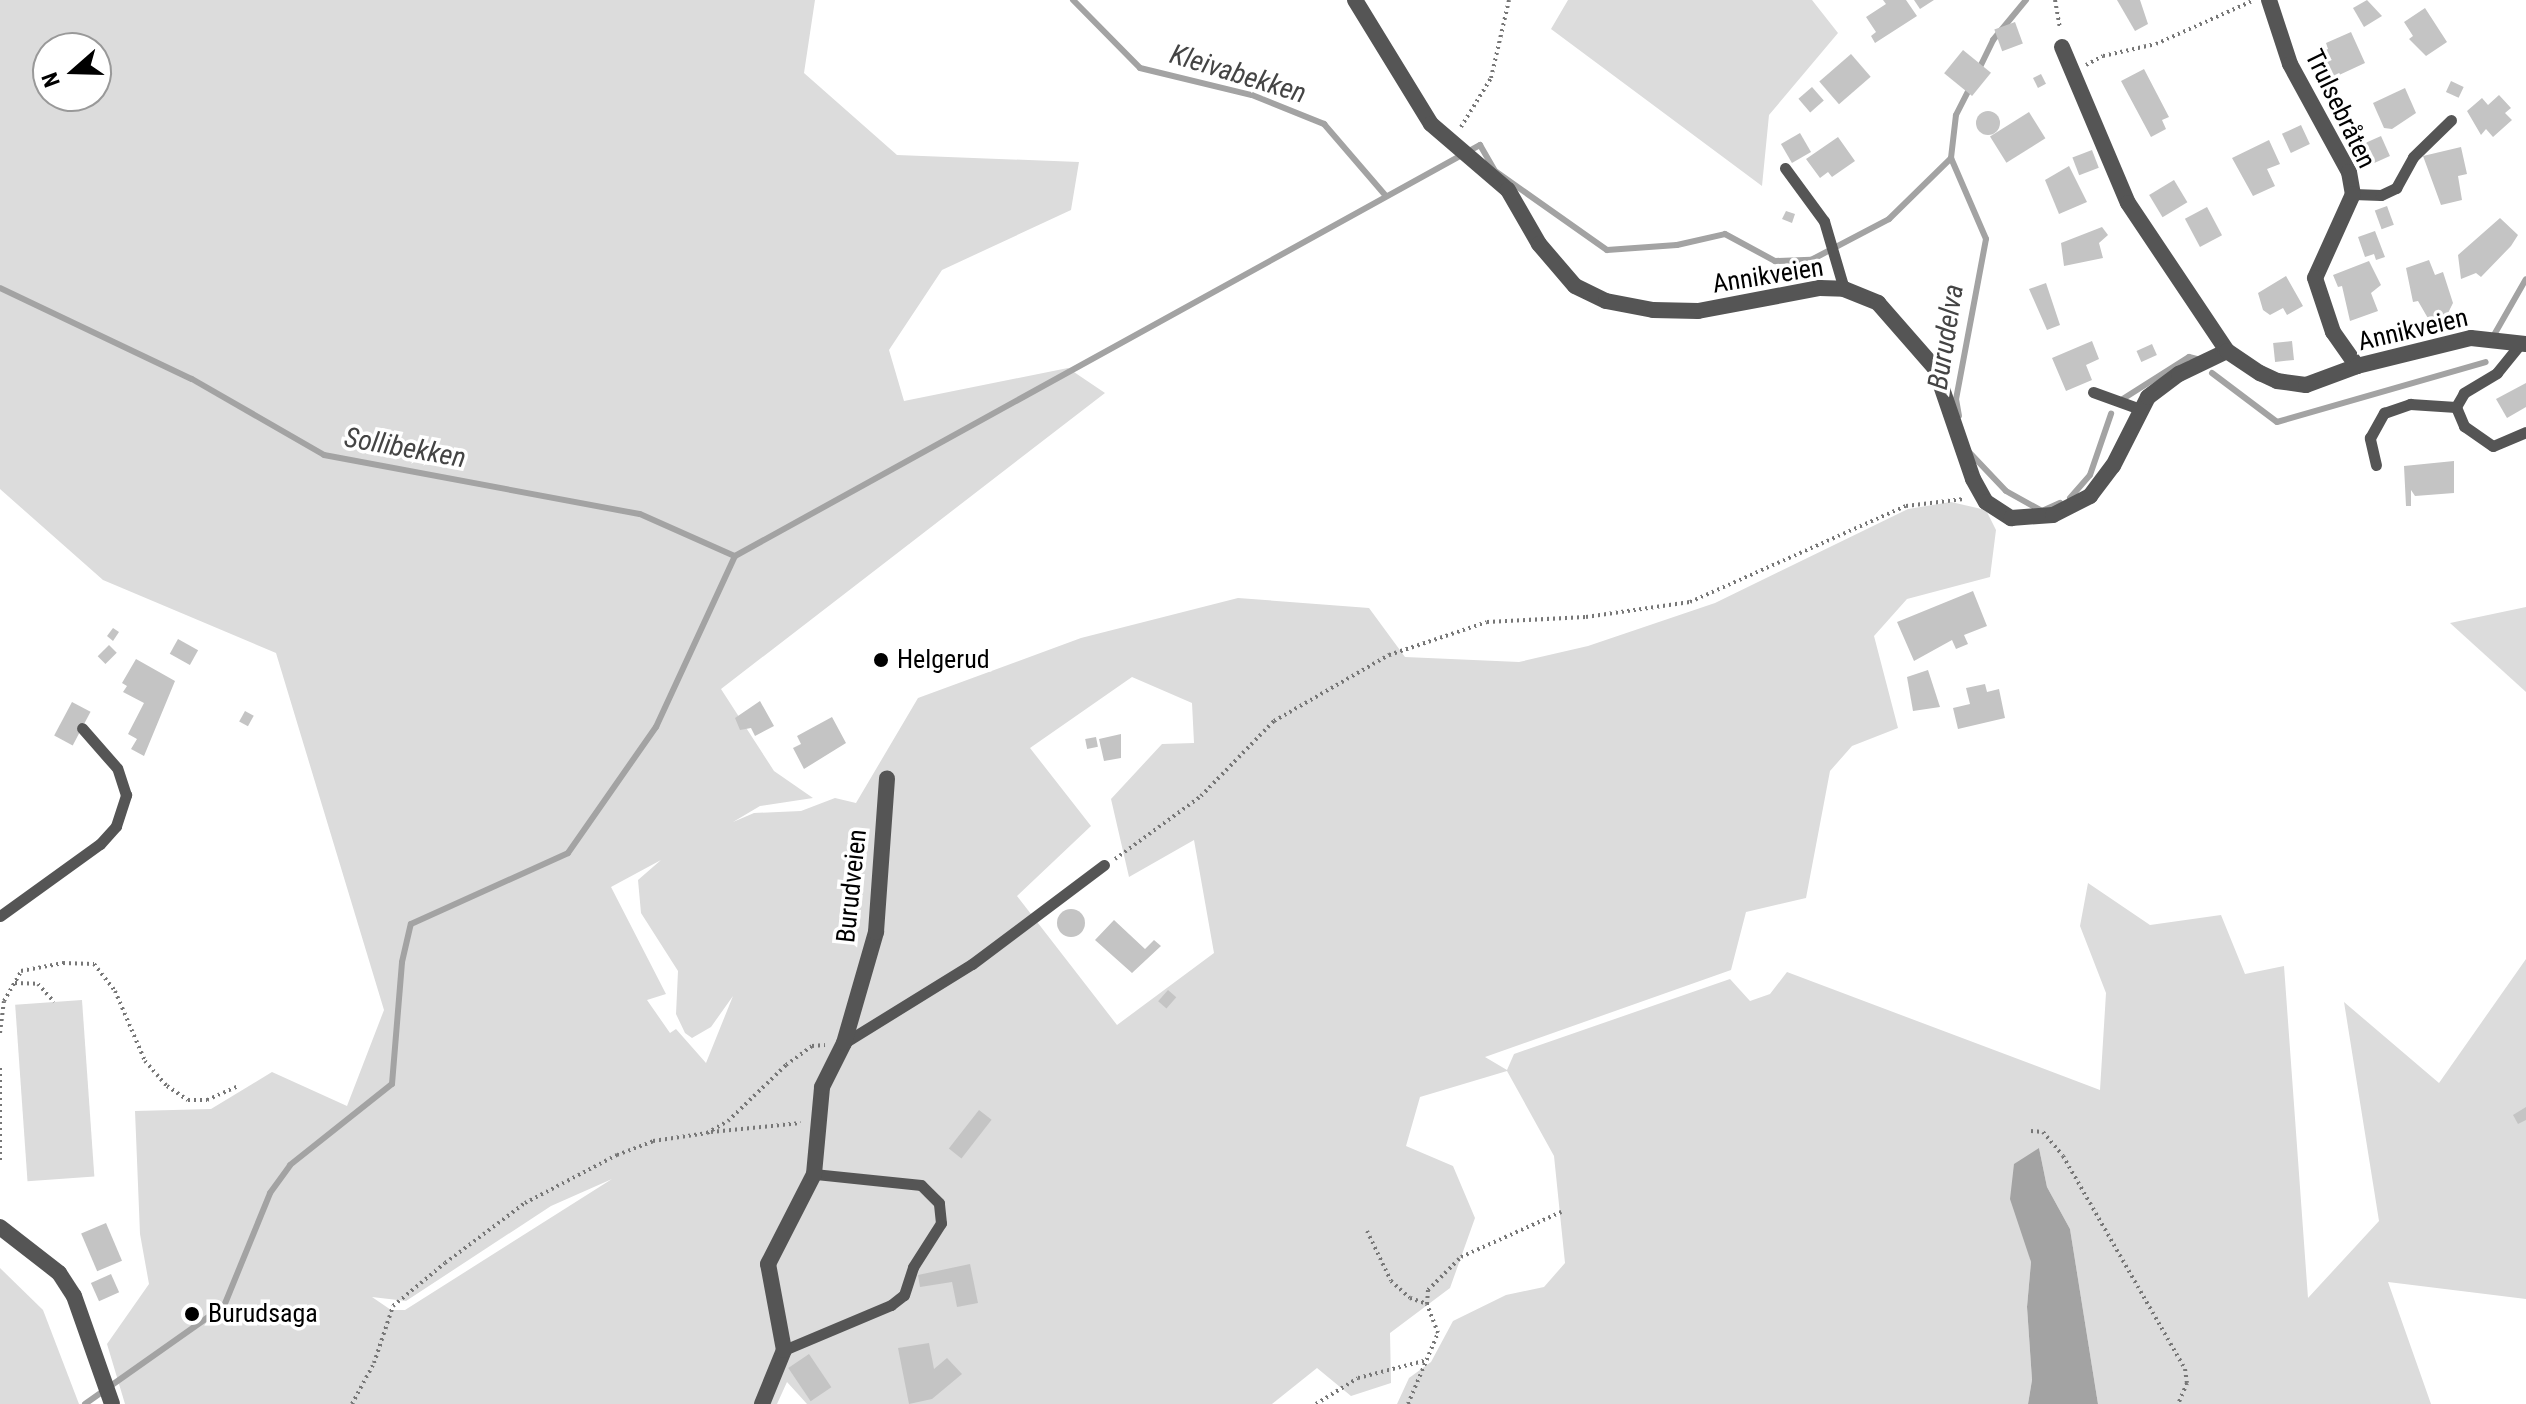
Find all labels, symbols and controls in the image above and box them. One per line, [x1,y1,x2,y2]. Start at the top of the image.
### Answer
north arrow [32,32,112,112]
water label: Kleivabekken [1166,37,1310,111]
street label: Trulsebråten [2298,45,2382,173]
text: N [37,69,65,90]
street label: Annikveien [1710,252,1826,300]
water label: Burudelva [1921,282,1971,392]
street label: Annikveien [2355,302,2471,358]
water label: Sollibekken [342,421,468,475]
place label: Helgerud [897,644,990,676]
marker: Helgerud [872,651,890,669]
street label: Burudveien [831,828,873,944]
place label: Burudsaga [208,1298,318,1330]
marker: Burudsaga [183,1305,201,1323]

